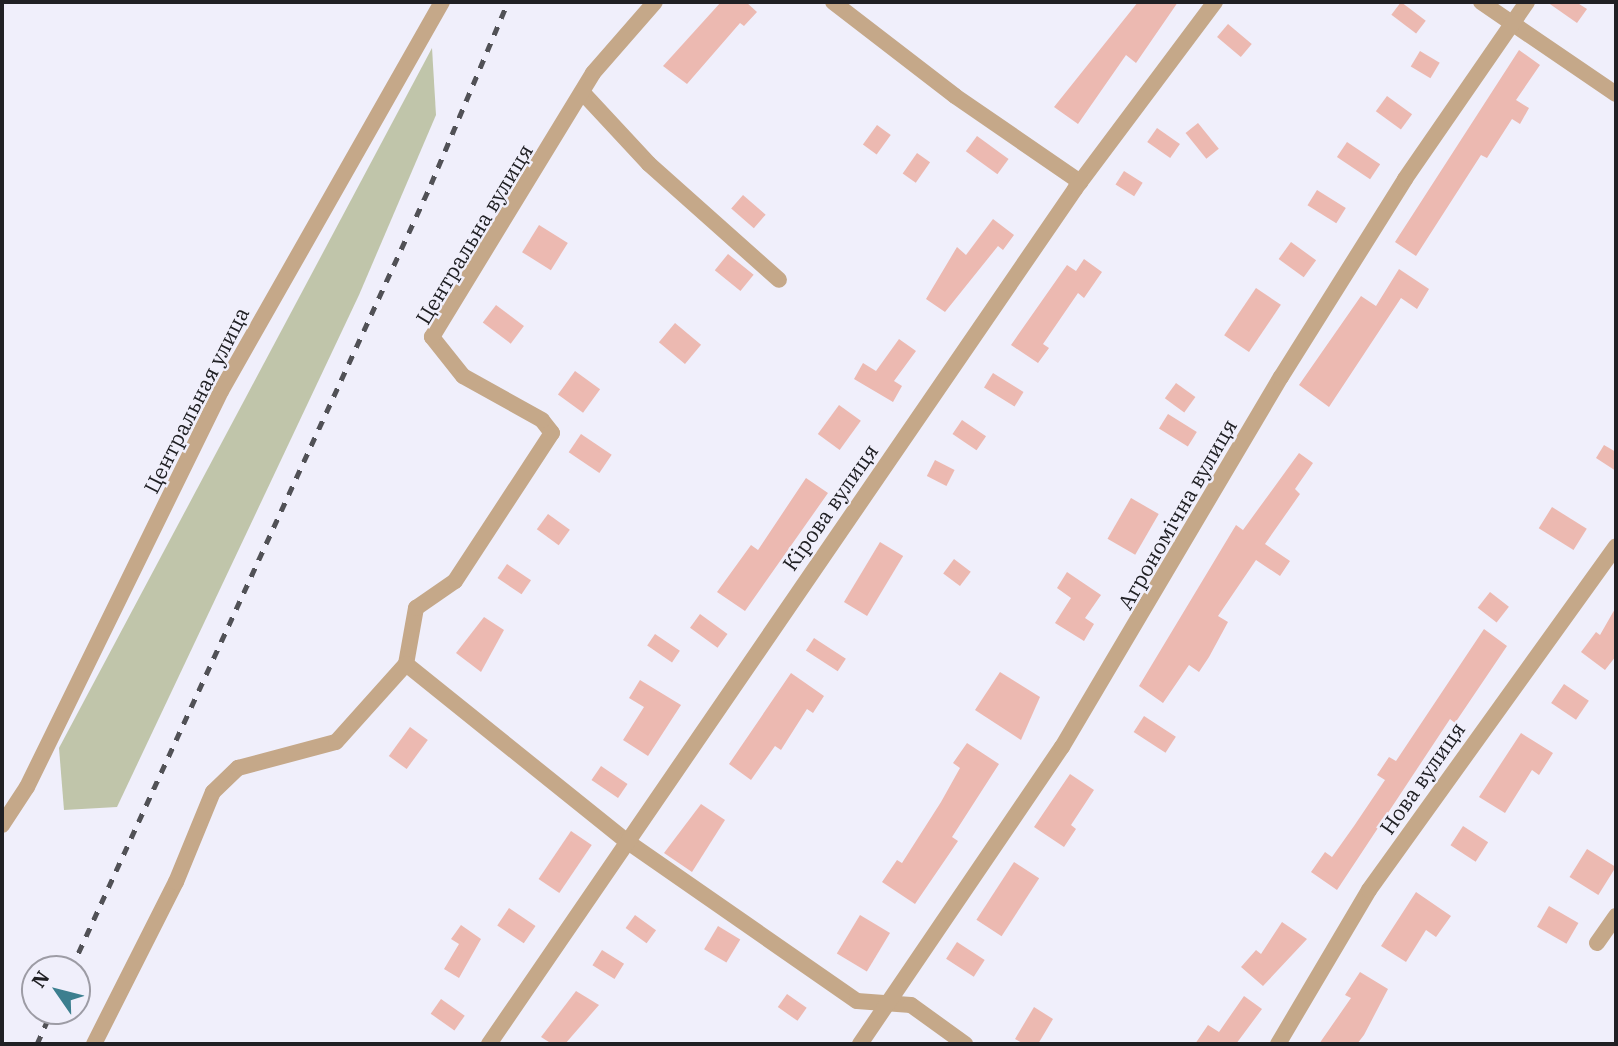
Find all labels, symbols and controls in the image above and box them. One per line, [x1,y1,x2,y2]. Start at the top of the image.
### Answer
street label: Центральна вулиця [410,139,538,329]
street label: Центральная улица [138,303,254,497]
street label: Агрономічна вулиця [1112,414,1242,614]
street label: Кірова вулиця [777,439,883,575]
street label: Нова вулиця [1374,717,1470,839]
north arrow [21,955,91,1025]
text: N [26,966,55,992]

